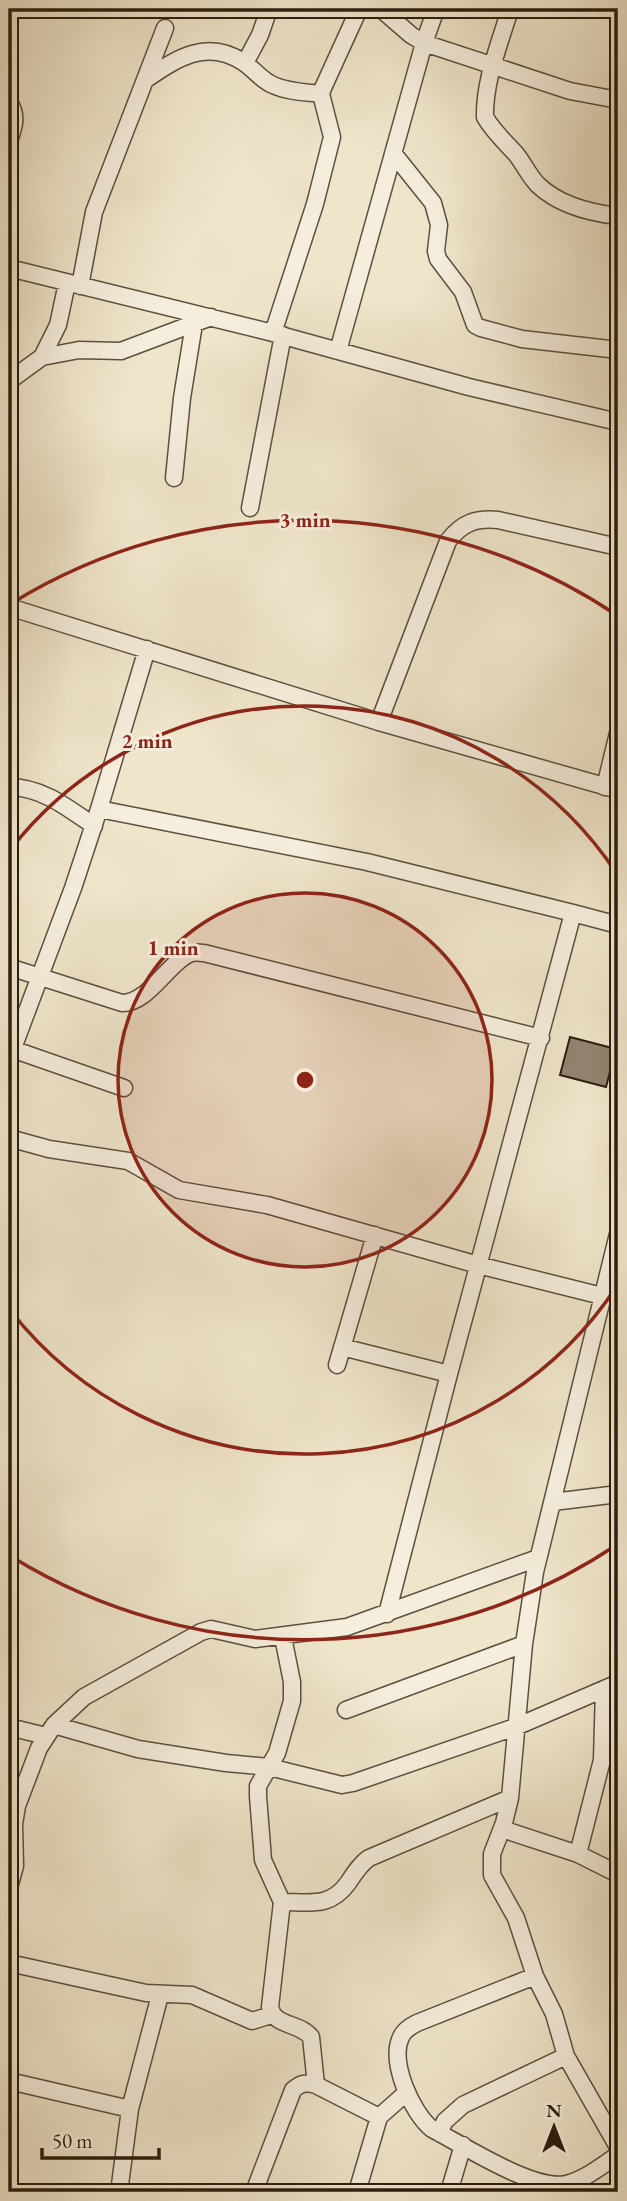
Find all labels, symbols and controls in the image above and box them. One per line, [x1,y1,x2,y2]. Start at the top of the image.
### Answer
text: 3 min [279,506,331,533]
text: 2 min [121,727,173,754]
text: 1 min [147,934,199,961]
centre of rings [293,1068,317,1092]
north arrow [518,2092,588,2162]
text: N [546,2098,562,2123]
scale bar [42,2117,159,2161]
text: 50 m [52,2127,93,2154]

